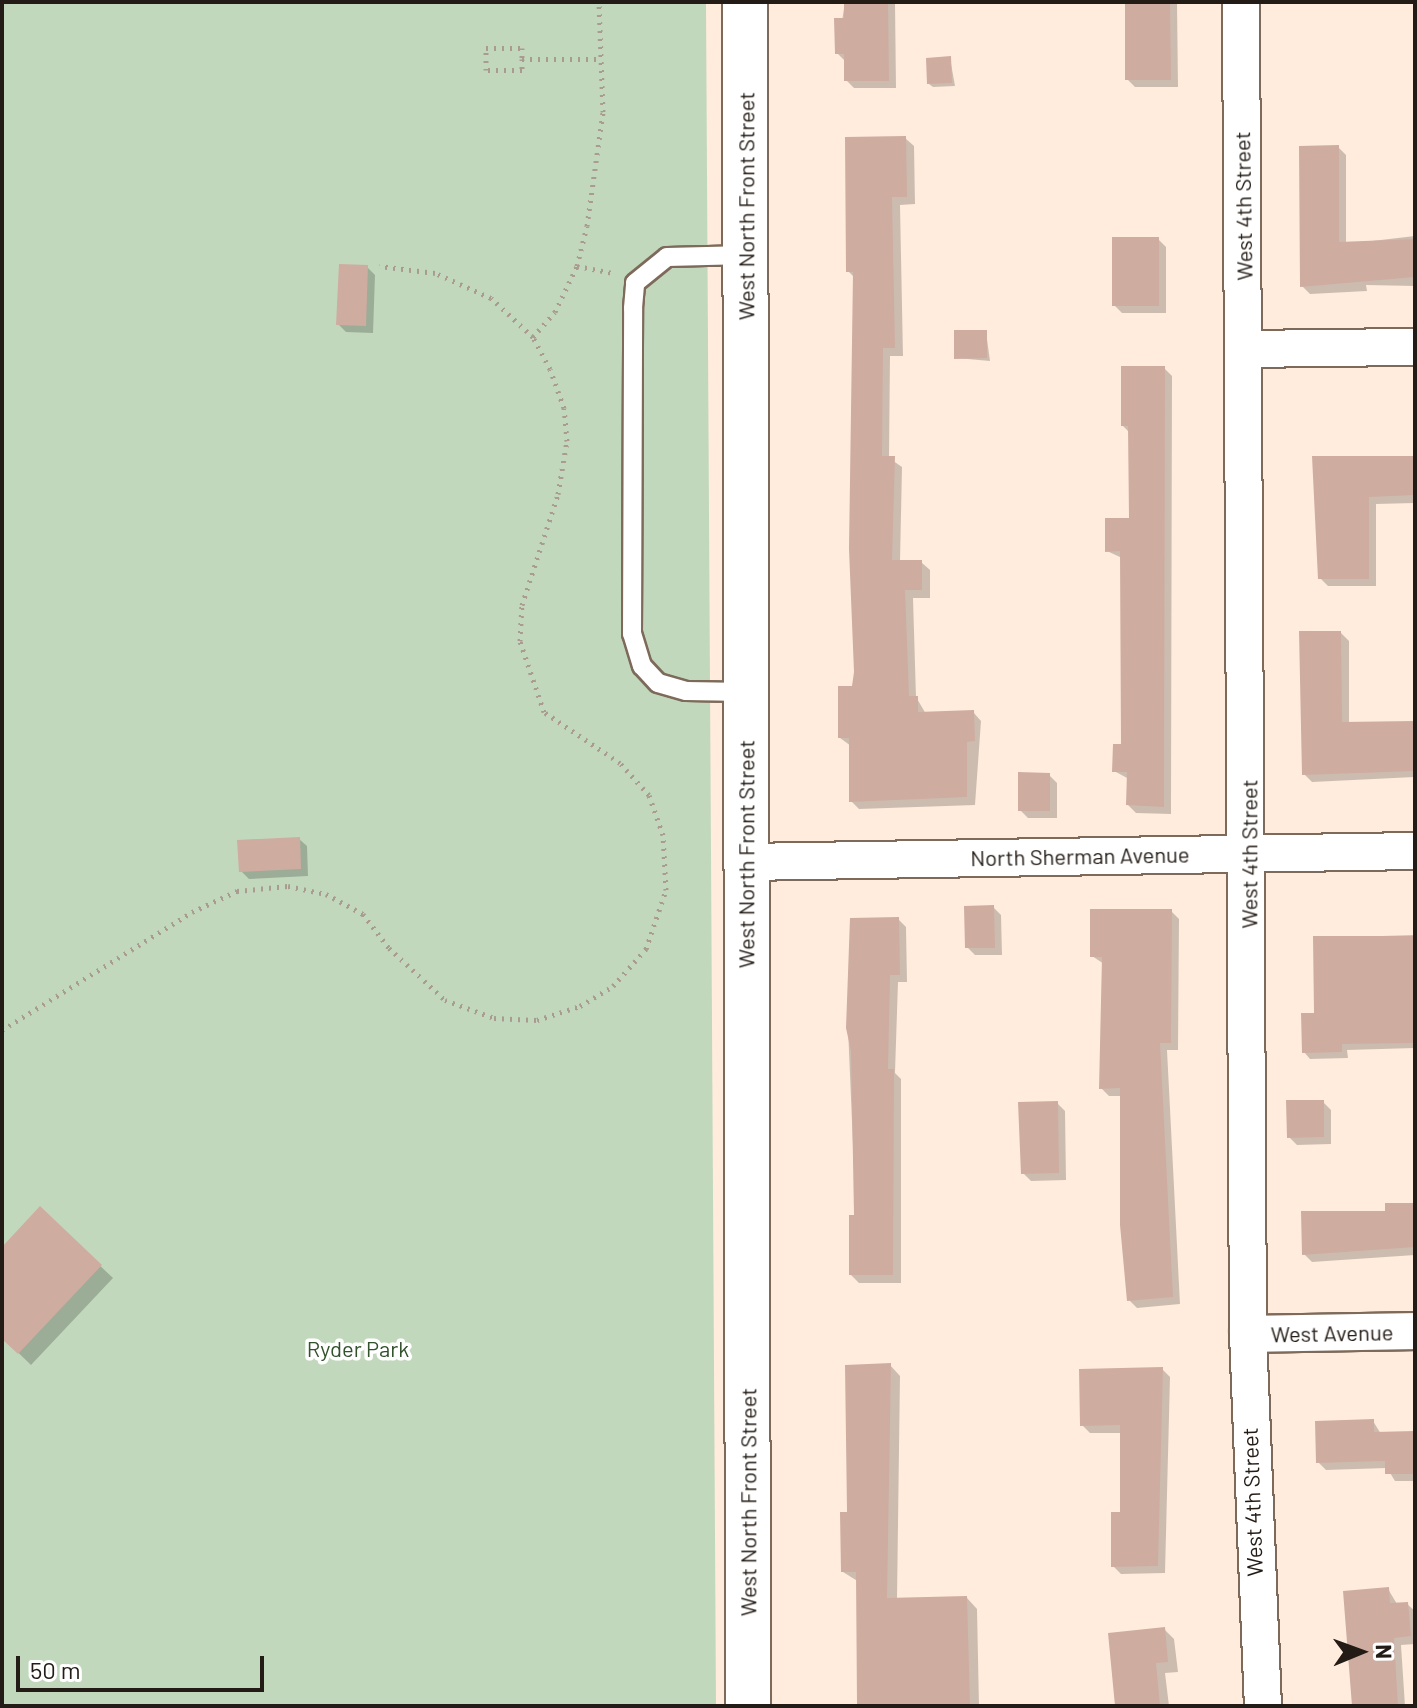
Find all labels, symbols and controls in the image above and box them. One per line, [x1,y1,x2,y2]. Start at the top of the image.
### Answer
street label: West North Front Street [733,92,759,320]
street label: West 4th Street [1229,131,1257,281]
street label: West North Front Street [733,740,759,968]
street label: West 4th Street [1236,779,1262,929]
street label: North Sherman Avenue [970,841,1190,871]
street label: West Avenue [1270,1319,1394,1347]
park label: Ryder Park [307,1336,409,1362]
street label: West North Front Street [735,1388,761,1616]
street label: West 4th Street [1236,1427,1268,1577]
north arrow [1321,1612,1401,1692]
scale bar [20,1640,268,1690]
text: N [1372,1644,1398,1659]
text: 50 m [30,1655,81,1684]

